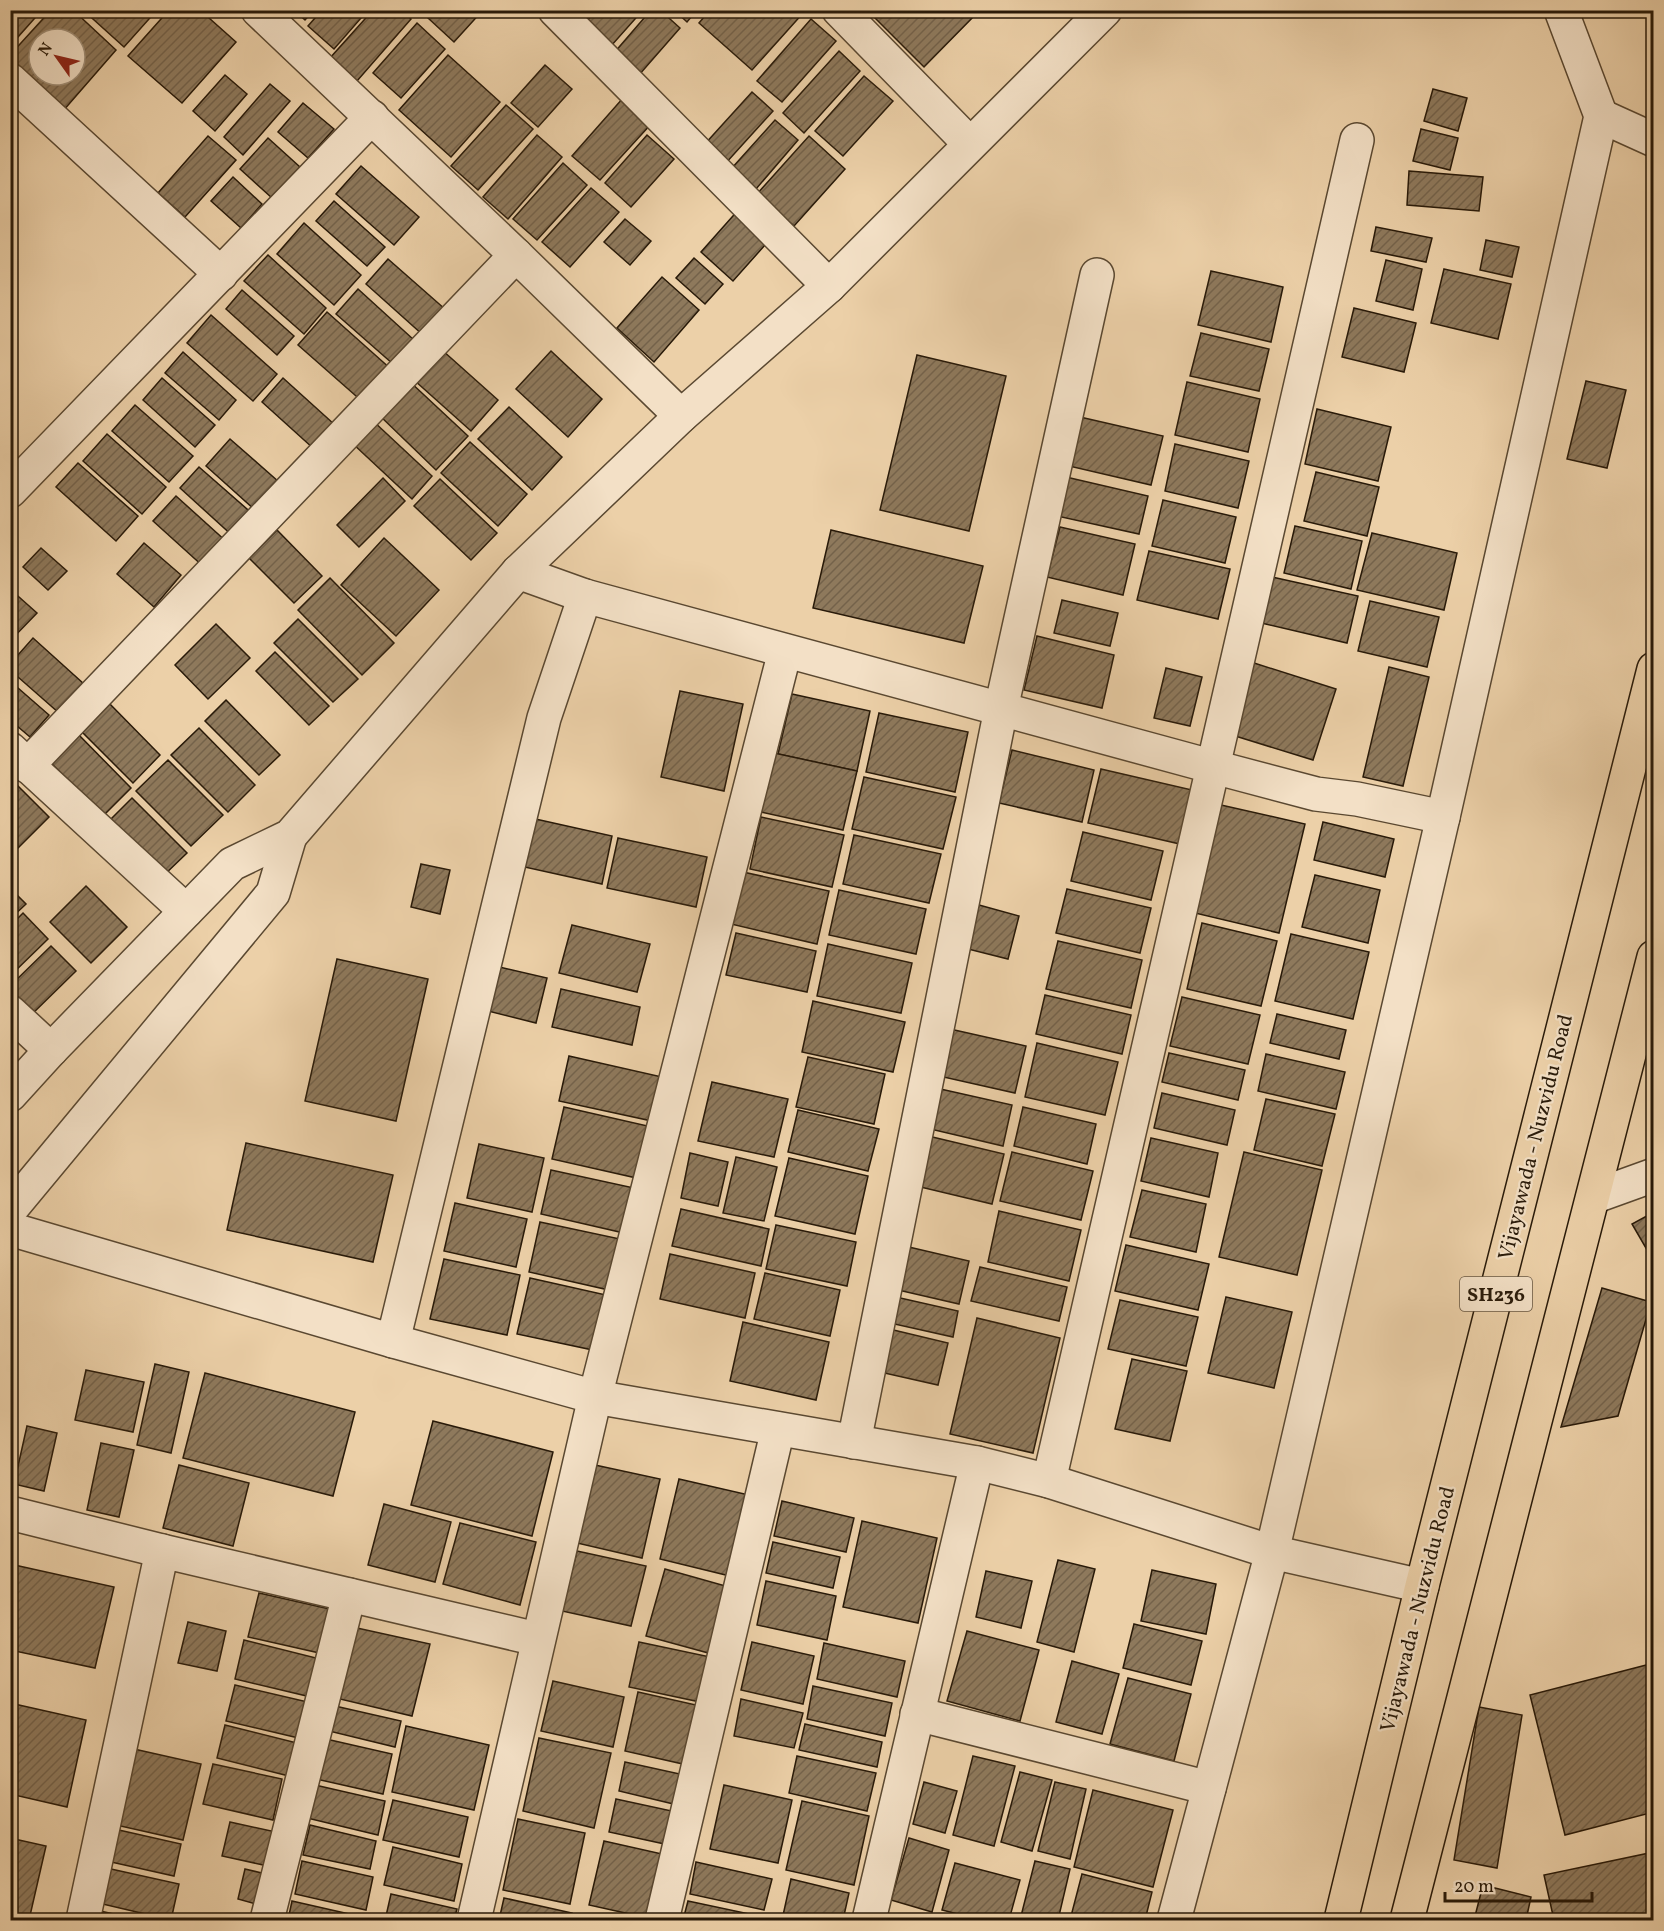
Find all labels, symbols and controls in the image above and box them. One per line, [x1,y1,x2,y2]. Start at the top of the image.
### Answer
north arrow [27,27,87,87]
text: N [34,38,59,61]
street label: Vijayawada - Nuzvidu Road [1492,1011,1581,1263]
road number: SH236 [1460,1277,1532,1311]
street label: Vijayawada - Nuzvidu Road [1374,1483,1463,1735]
scale bar [1445,1865,1592,1903]
text: 20 m [1454,1875,1494,1900]

